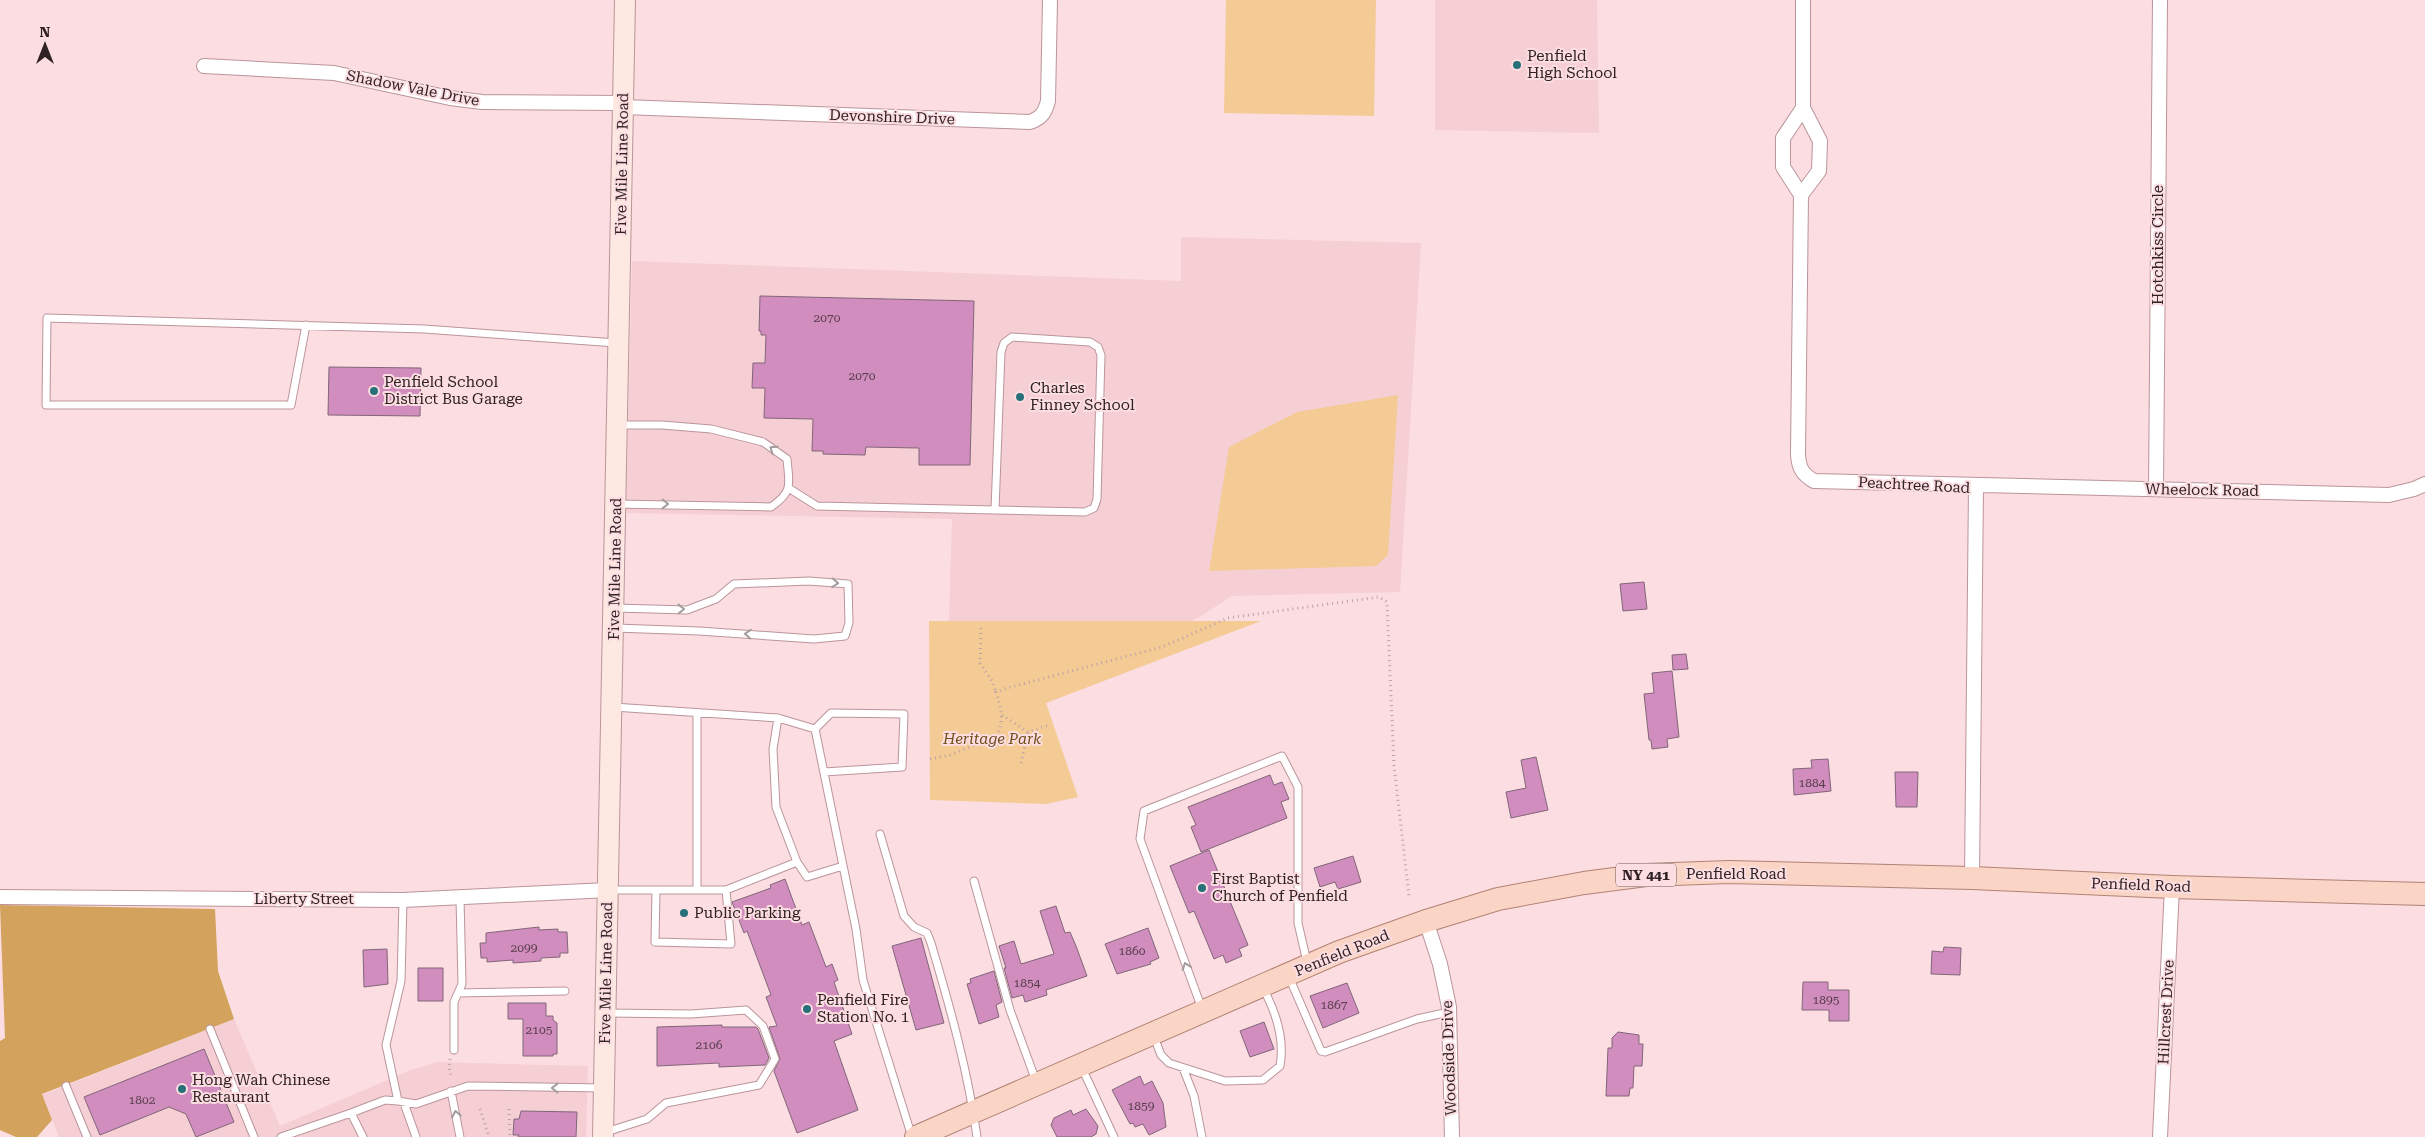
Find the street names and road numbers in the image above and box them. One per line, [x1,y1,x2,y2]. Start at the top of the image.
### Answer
street label: Shadow Vale Drive [345,66,481,110]
street label: Five Mile Line Road [612,92,632,235]
street label: Devonshire Drive [829,106,955,128]
street label: Hotchkiss Circle [2149,185,2167,305]
street label: Peachtree Road [1857,473,1971,497]
street label: Wheelock Road [2145,480,2259,500]
street label: Five Mile Line Road [605,497,625,640]
road number: NY 441 [1616,864,1676,886]
street label: Penfield Road [1686,865,1787,883]
street label: Penfield Road [2091,874,2192,896]
street label: Liberty Street [254,890,354,908]
street label: Five Mile Line Road [596,901,616,1044]
street label: Penfield Road [1292,926,1392,980]
street label: Hillcrest Drive [2154,959,2178,1065]
street label: Woodside Drive [1438,1000,1460,1116]

